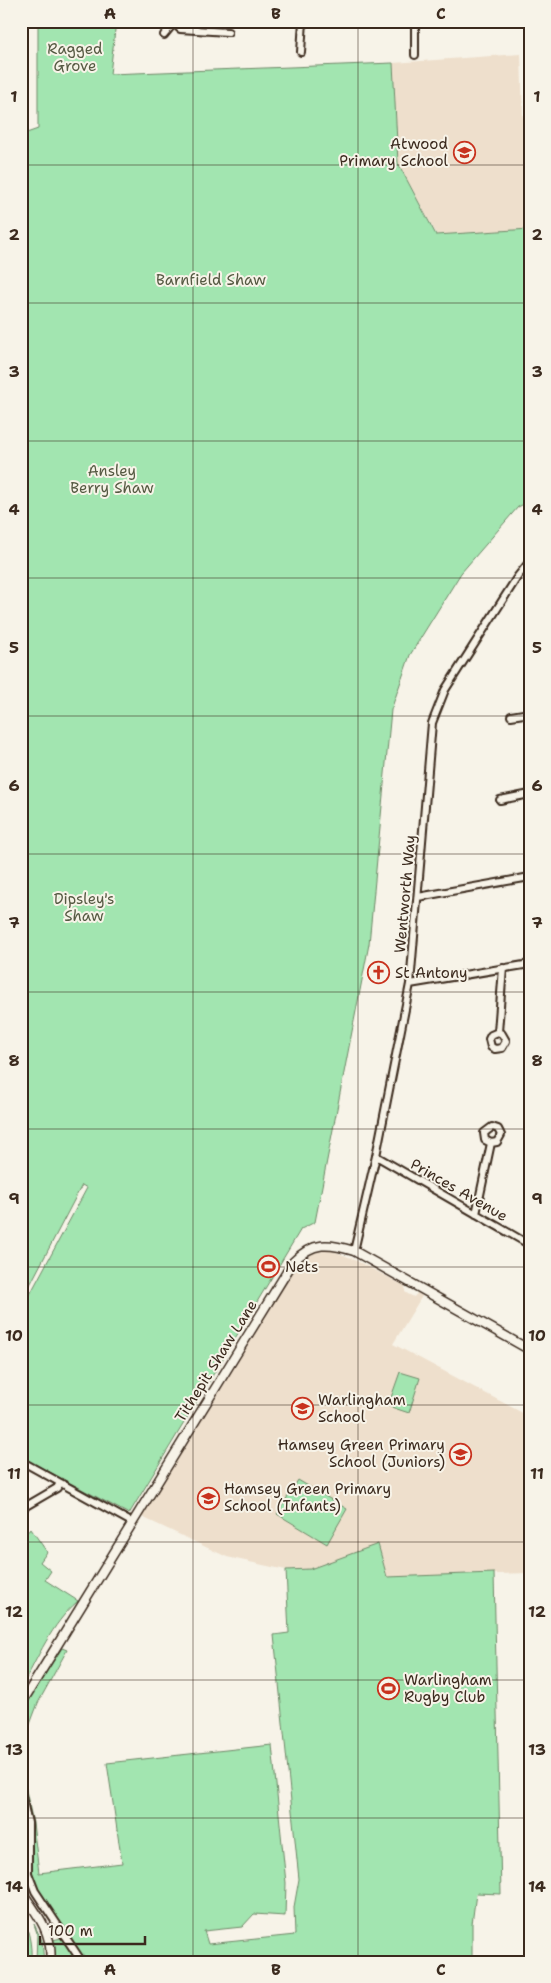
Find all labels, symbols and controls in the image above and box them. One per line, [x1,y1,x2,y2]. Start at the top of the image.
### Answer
text: A [104,3,116,24]
text: B [271,3,281,24]
text: C [436,3,446,24]
park label: Ragged Grove [47,39,103,76]
text: 1 [10,86,18,107]
text: 1 [533,86,541,107]
place label: Atwood Primary School [339,134,448,171]
school or university icon: Atwood Primary School [452,141,476,165]
text: 2 [8,224,20,245]
text: 2 [531,224,543,245]
park label: Barnfield Shaw [156,270,266,290]
text: 3 [8,361,20,382]
text: 3 [531,361,543,382]
park label: Ansley Berry Shaw [70,461,154,498]
text: 4 [8,499,20,520]
text: 4 [531,499,543,520]
text: 5 [9,637,19,658]
text: 5 [532,637,542,658]
text: 6 [8,775,20,796]
text: 6 [531,775,543,796]
street label: Wentworth Way [390,834,420,954]
park label: Dipsley's Shaw [54,889,114,926]
text: 7 [8,912,20,933]
text: 7 [531,912,543,933]
church icon: St Antony [367,961,391,985]
place label: St Antony [395,963,468,983]
text: 8 [8,1050,20,1071]
text: 8 [531,1050,543,1071]
street label: Princes Avenue [407,1154,511,1226]
text: 9 [8,1188,20,1209]
text: 9 [531,1188,543,1209]
sports icon: Nets [257,1255,281,1279]
place label: Nets [285,1257,319,1277]
street label: Tithepit Shaw Lane [170,1296,262,1426]
text: 10 [5,1325,23,1346]
text: 10 [528,1325,546,1346]
place label: Warlingham School [318,1390,406,1427]
school or university icon: Warlingham School [290,1397,314,1421]
place label: Hamsey Green Primary School (Juniors) [278,1435,445,1472]
school or university icon: Hamsey Green Primary School (Juniors) [449,1442,473,1466]
text: 11 [7,1463,21,1484]
text: 11 [530,1463,544,1484]
place label: Hamsey Green Primary School (Infants) [224,1479,391,1516]
school or university icon: Hamsey Green Primary School (Infants) [196,1486,220,1510]
text: 12 [5,1601,23,1622]
text: 12 [528,1601,546,1622]
place label: Warlingham Rugby Club [404,1670,492,1707]
sports icon: Warlingham Rugby Club [376,1677,400,1701]
text: 13 [5,1739,23,1760]
text: 13 [528,1739,546,1760]
text: 14 [5,1876,23,1897]
text: 14 [528,1876,546,1897]
scale bar [40,1913,145,1945]
text: 100 m [48,1921,93,1941]
text: A [104,1959,116,1980]
text: B [271,1959,281,1980]
text: C [436,1959,446,1980]

